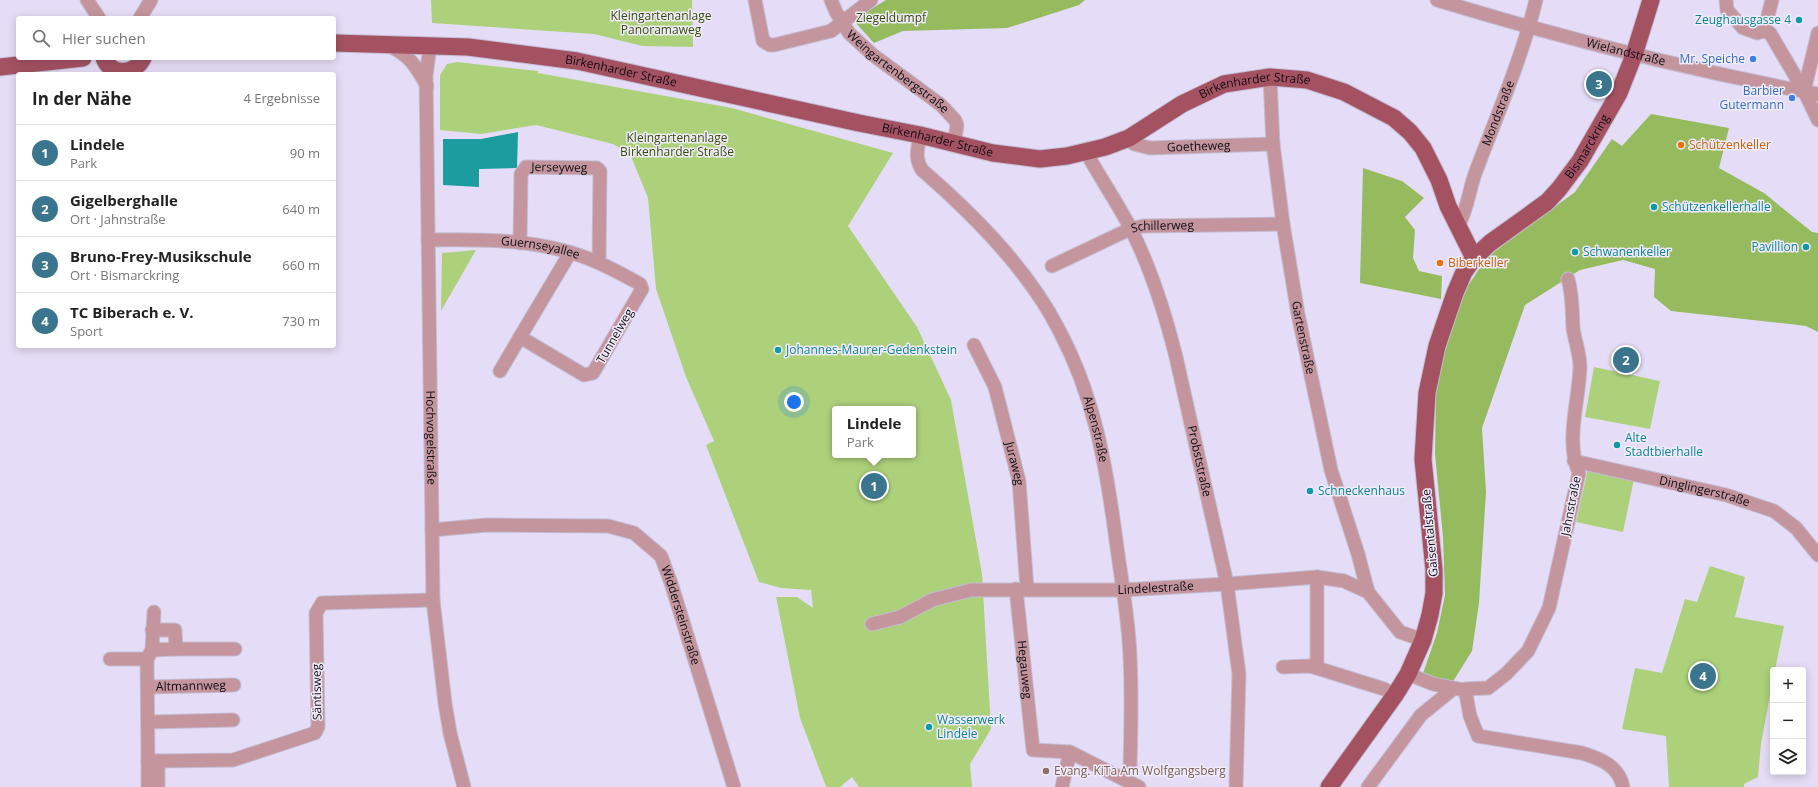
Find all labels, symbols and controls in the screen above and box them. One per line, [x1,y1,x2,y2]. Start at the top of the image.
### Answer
park label: Kleingartenanlage Panoramaweg [611,7,712,38]
park label: Ziegeldumpf [856,9,927,26]
place label: Zeughausgasse 4 [1695,11,1791,28]
marker: Zeughausgasse 4 [1794,15,1804,25]
search box [16,16,336,60]
street label: Weingartenbergstraße [843,26,953,117]
icon: search [30,27,52,49]
text: Hier suchen [62,28,146,48]
street label: Wielandstraße [1585,34,1668,70]
place label: Mr. Speiche [1679,50,1745,67]
street label: Birkenharder Straße [564,51,679,91]
marker: Mr. Speiche [1748,54,1758,64]
street label: Birkenharder Straße [1196,68,1313,103]
pin: 3 [1586,69,1612,99]
street label: Mondstraße [1477,78,1518,148]
place label: Barbier Gutermann [1720,82,1784,113]
text: In der Nähe [32,87,131,110]
text: 4 Ergebnisse [243,89,320,107]
marker: Barbier Gutermann [1787,93,1797,103]
street label: Bismarckring [1560,111,1613,182]
street label: Birkenharder Straße [880,119,995,161]
park label: Kleingartenanlage Birkenharder Straße [620,129,734,160]
text: Lindele [70,134,125,154]
street label: Goetheweg [1167,136,1231,155]
place label: Schützenkeller [1689,136,1771,153]
marker: Schützenkeller [1676,140,1686,150]
text: 1 [41,144,49,162]
text: 90 m [290,144,320,162]
text: Park [70,154,97,172]
street label: Jerseyweg [530,158,588,176]
text: Gigelberghalle [70,190,178,210]
place label: Schützenkellerhalle [1662,198,1771,215]
text: 2 [41,200,49,218]
text: 640 m [282,200,320,218]
marker: Schützenkellerhalle [1649,202,1659,212]
text: Ort · Jahnstraße [70,210,166,228]
street label: Schillerweg [1129,216,1194,237]
street label: Guernseyallee [500,232,582,263]
place label: Pavillion [1751,238,1798,255]
marker: Pavillion [1801,242,1811,252]
place label: Schwanenkeller [1583,243,1671,260]
text: Bruno-Frey-Musikschule [70,246,252,266]
marker: Schwanenkeller [1570,247,1580,257]
place label: Biberkeller [1448,254,1509,271]
text: 3 [41,256,49,274]
text: 660 m [282,256,320,274]
marker: Biberkeller [1435,258,1445,268]
text: Ort · Bismarckring [70,266,179,284]
street label: Gartenstraße [1288,300,1320,376]
text: TC Biberach e. V. [70,302,194,322]
street label: Tunnelweg [592,305,637,366]
text: 4 [41,312,49,330]
text: 730 m [282,312,320,330]
text: Sport [70,322,103,340]
place label: Johannes-Maurer-Gedenkstein [785,341,957,358]
marker: Johannes-Maurer-Gedenkstein [773,345,783,355]
pin: 2 [1613,345,1639,375]
street label: Hochvogelstraße [422,390,440,485]
your location [784,392,804,412]
street label: Alpenstraße [1079,394,1113,464]
popup [832,406,916,458]
text: Lindele [847,413,901,433]
street label: Probststraße [1184,424,1216,498]
place label: Alte Stadtbierhalle [1625,429,1703,460]
text: Park [847,433,874,451]
street label: Juraweg [1001,439,1028,486]
marker: Alte Stadtbierhalle [1612,440,1622,450]
pin: 1 [861,471,887,501]
street label: Dinglingerstraße [1658,471,1753,510]
street label: Jahnstraße [1556,474,1585,538]
place label: Schneckenhaus [1318,482,1405,499]
marker: Schneckenhaus [1305,486,1315,496]
street label: Gaisentalstraße [1417,488,1442,578]
street label: Widdersteinstraße [657,563,705,667]
street label: Lindelestraße [1117,577,1194,598]
street label: Hegauweg [1013,639,1037,700]
pin: 4 [1690,661,1716,691]
street label: Säntisweg [308,663,325,720]
map controls [1770,667,1806,775]
button: + [1770,667,1806,703]
street label: Altmannweg [156,676,227,695]
button: − [1770,703,1806,739]
place label: Wasserwerk Lindele [937,711,1006,742]
marker: Wasserwerk Lindele [924,722,934,732]
button: layers [1770,739,1806,775]
place label: Evang. KiTa Am Wolfgangsberg [1054,762,1226,779]
marker: Evang. KiTa Am Wolfgangsberg [1041,766,1051,776]

